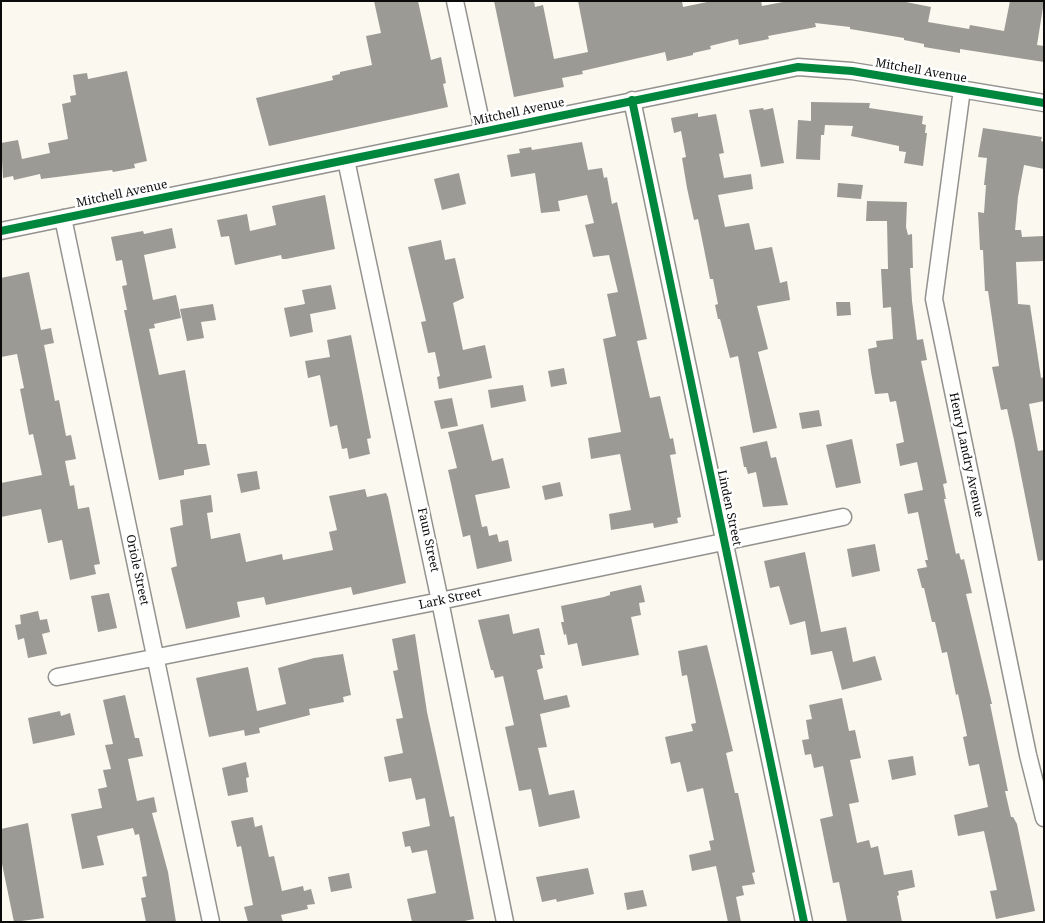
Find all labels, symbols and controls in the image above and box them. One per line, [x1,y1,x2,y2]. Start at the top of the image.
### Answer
street label: Mitchell Avenue [874,56,968,86]
street label: Mitchell Avenue [472,95,566,129]
street label: Mitchell Avenue [75,177,169,211]
street label: Henry Landry Avenue [946,391,986,519]
street label: Linden Street [714,469,744,547]
street label: Faun Street [414,507,442,573]
street label: Oriole Street [122,533,152,607]
street label: Lark Street [417,585,483,613]

